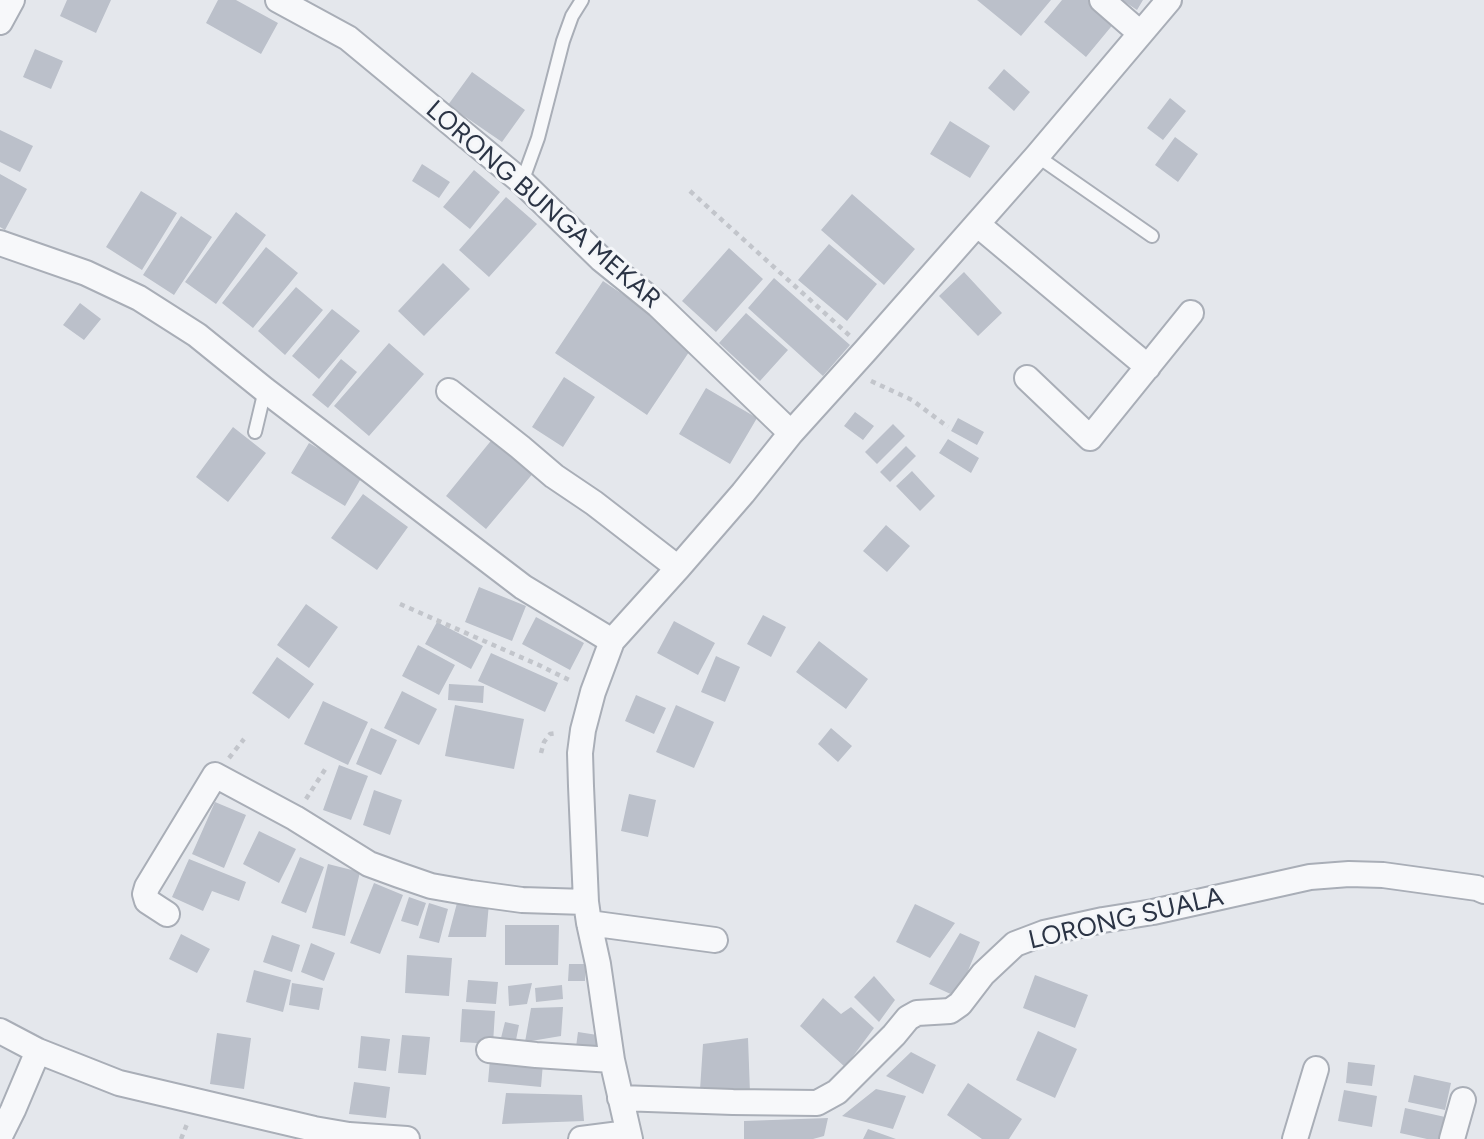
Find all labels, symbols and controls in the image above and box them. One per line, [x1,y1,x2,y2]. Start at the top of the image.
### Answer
street label: LORONG BUNGA MEKAR [419,94,667,316]
street label: LORONG SUALA [1026,881,1226,957]

